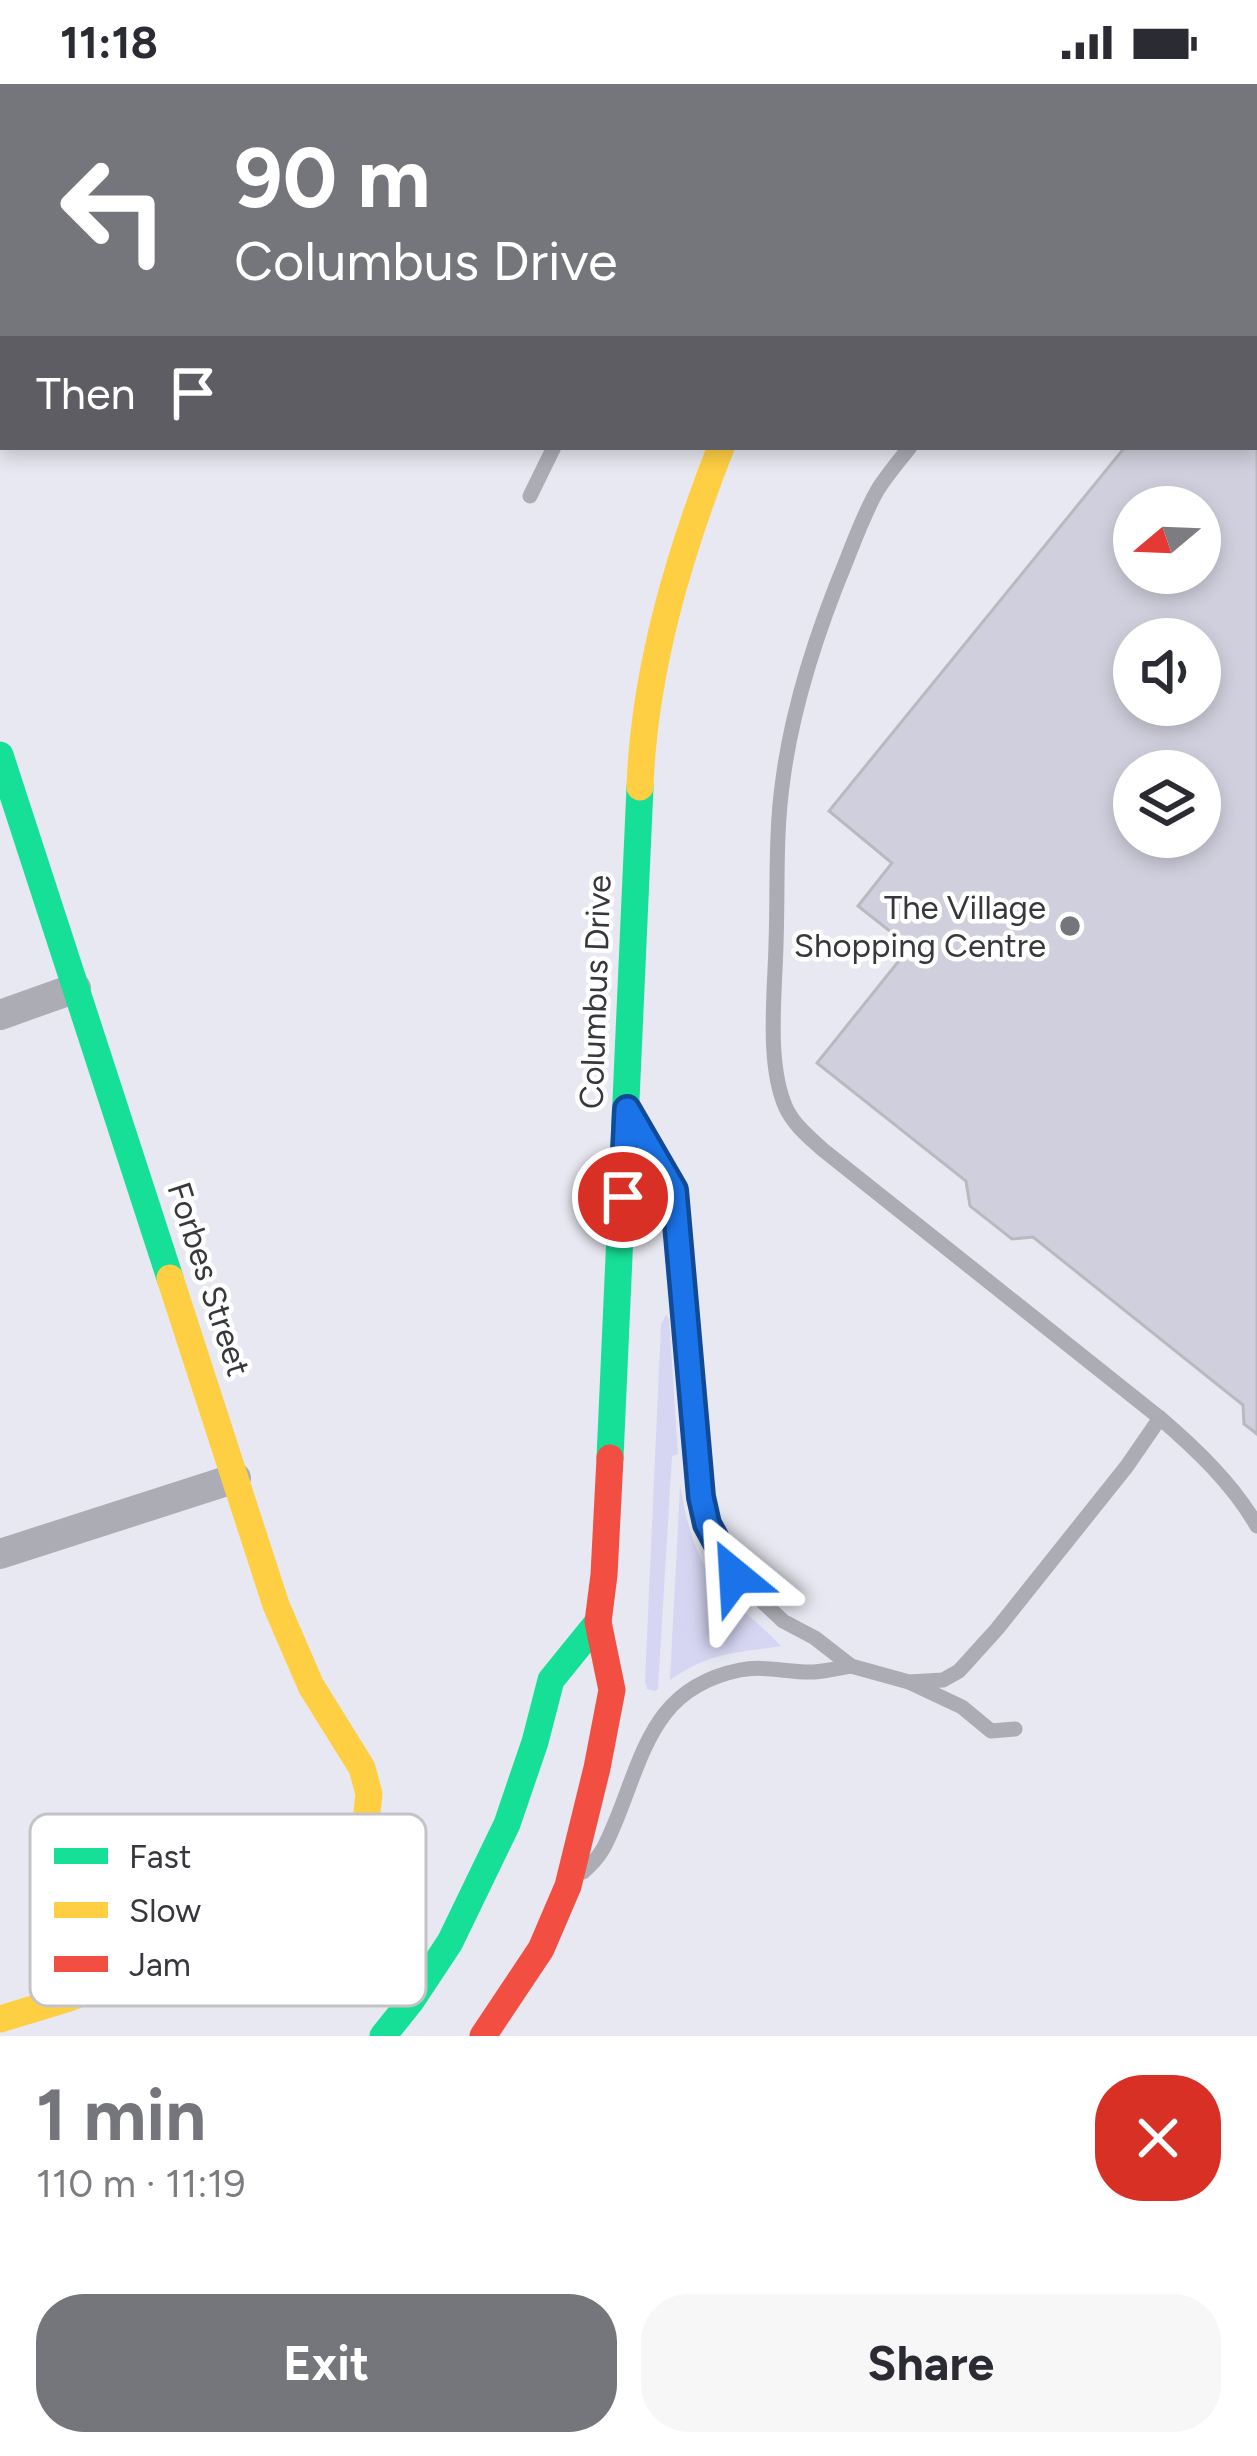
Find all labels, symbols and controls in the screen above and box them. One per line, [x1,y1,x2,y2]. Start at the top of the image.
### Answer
text: 11:18 [60,15,158,69]
text: 90 m [234,127,430,228]
icon: left [36,132,192,288]
text: Columbus Drive [234,229,617,294]
icon: arrive [160,360,226,426]
text: Then [36,366,136,420]
north arrow [1113,486,1221,594]
map controls [1113,486,1221,858]
button: sound [1113,618,1221,726]
button: layers [1113,750,1221,858]
street label: Columbus Drive [571,874,619,1110]
place label: The Village Shopping Centre [794,888,1046,965]
marker: The Village Shopping Centre [1057,913,1083,939]
pin [572,1146,674,1248]
icon: arrive [590,1164,656,1230]
street label: Forbes Street [159,1177,259,1381]
position arrow [672,1513,798,1639]
legend [30,1814,426,2006]
text: Fast [129,1837,191,1876]
text: Slow [129,1891,201,1930]
text: Jam [129,1945,191,1984]
text: 1 min [36,2072,206,2158]
button: close [1095,2075,1221,2201]
text: 110 m · 11:19 [36,2160,245,2207]
button: Exit [36,2294,617,2432]
button: Share [641,2294,1221,2432]

